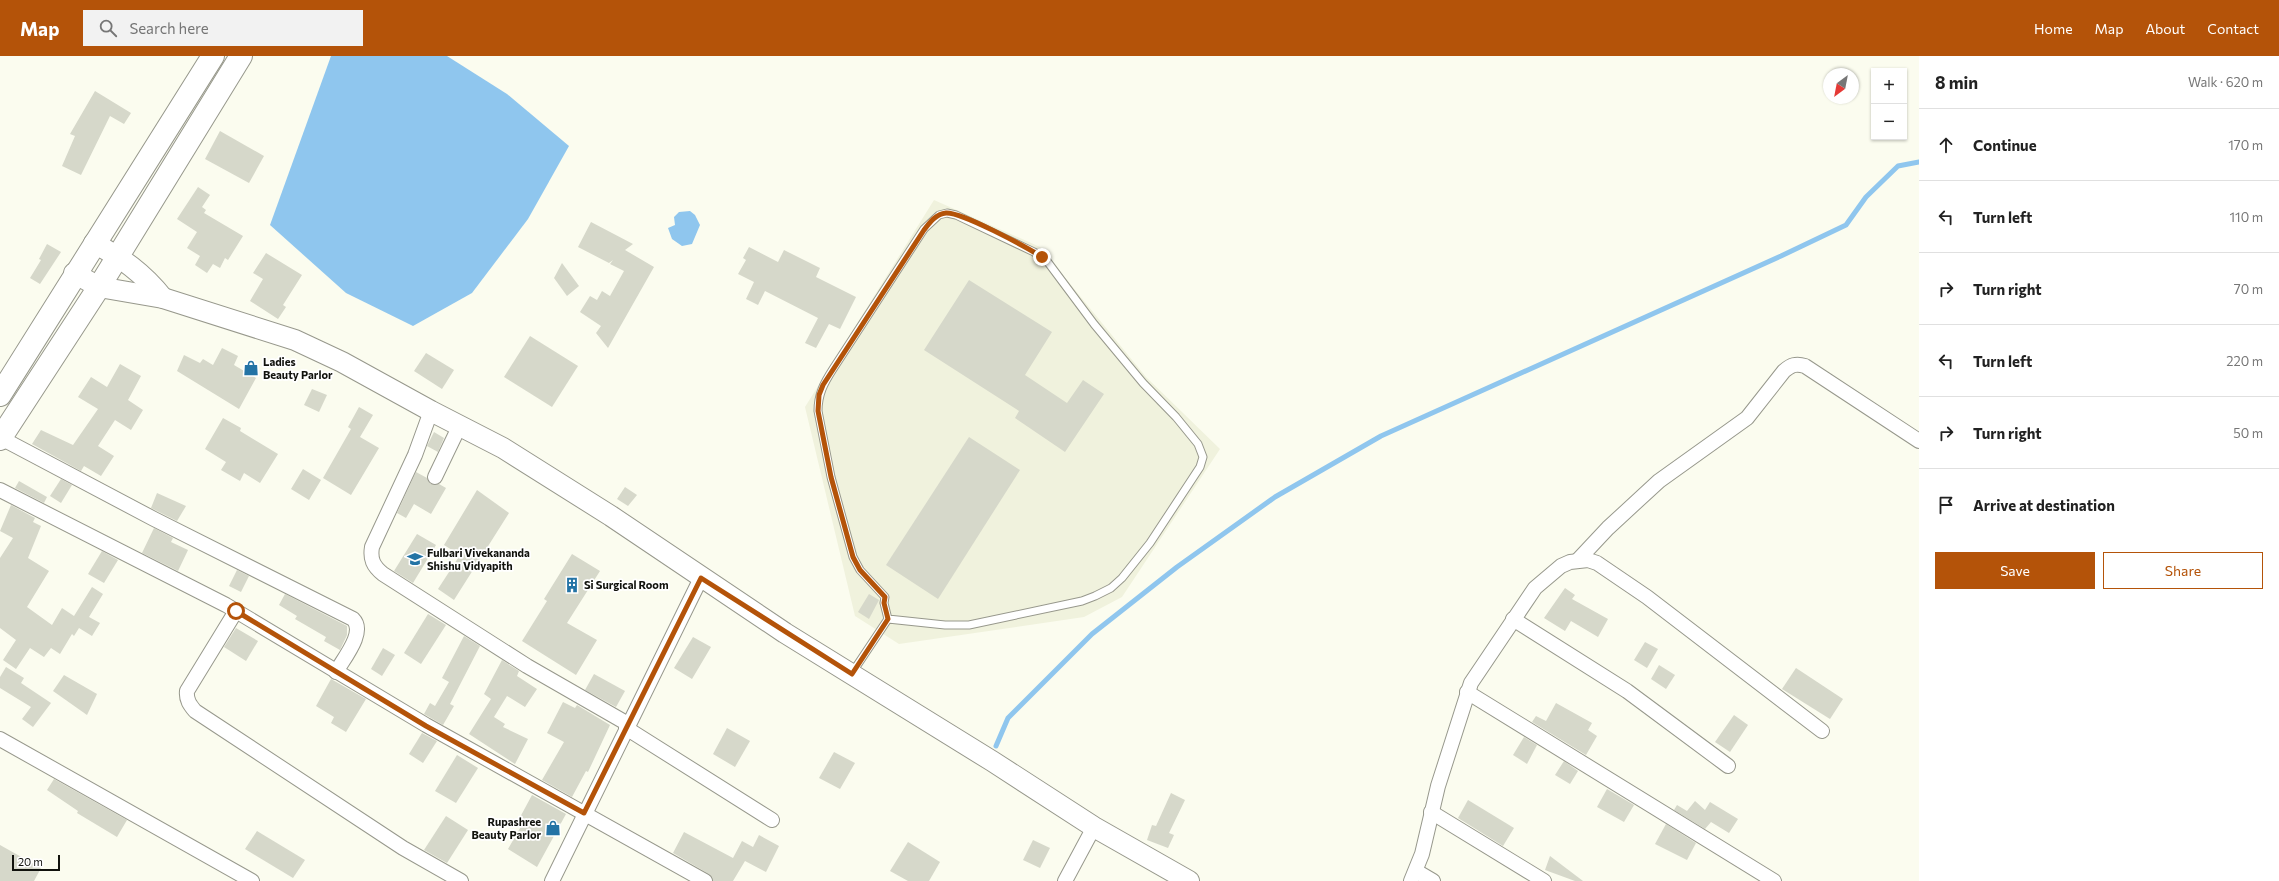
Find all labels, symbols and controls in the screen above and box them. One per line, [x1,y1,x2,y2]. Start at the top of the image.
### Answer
search box [83,10,363,46]
text: Map [20,17,59,40]
icon: search [97,17,119,39]
text: Search here [129,19,209,37]
text: Home [2034,20,2073,37]
text: Map [2095,20,2123,37]
text: About [2145,20,2185,37]
text: Contact [2207,20,2259,37]
north arrow [1823,68,1859,104]
map controls [1871,68,1907,140]
button: + [1871,68,1907,104]
text: 8 min [1935,72,1978,93]
text: Walk · 620 m [2188,74,2263,90]
button: − [1871,104,1907,140]
icon: ahead [1935,134,1957,156]
text: Continue [1973,136,2037,154]
text: 170 m [2228,137,2263,153]
icon: left [1935,206,1957,228]
text: Turn left [1973,208,2032,226]
text: 110 m [2230,209,2263,225]
route end [1033,248,1051,266]
icon: right [1935,278,1957,300]
text: Turn right [1973,280,2042,298]
text: 70 m [2234,281,2263,297]
icon: left [1935,350,1957,372]
text: Turn left [1973,352,2032,370]
text: 220 m [2226,353,2263,369]
place label: Ladies Beauty Parlor [263,355,333,381]
shop icon: Ladies Beauty Parlor [242,359,260,377]
icon: right [1935,422,1957,444]
text: Turn right [1973,424,2042,442]
text: 50 m [2233,425,2263,441]
icon: arrive [1935,494,1957,516]
text: Arrive at destination [1973,496,2115,514]
place label: Fulbari Vivekananda Shishu Vidyapith [427,546,530,572]
school or university icon: Fulbari Vivekananda Shishu Vidyapith [406,550,424,568]
button: Save [1935,552,2095,589]
button: Share [2103,552,2263,589]
building icon: Si Surgical Room [563,576,581,594]
place label: Si Surgical Room [584,578,669,591]
route start [227,602,245,620]
place label: Rupashree Beauty Parlor [471,815,541,841]
shop icon: Rupashree Beauty Parlor [544,819,562,837]
scale bar [12,853,60,872]
text: 20 m [18,855,43,868]

